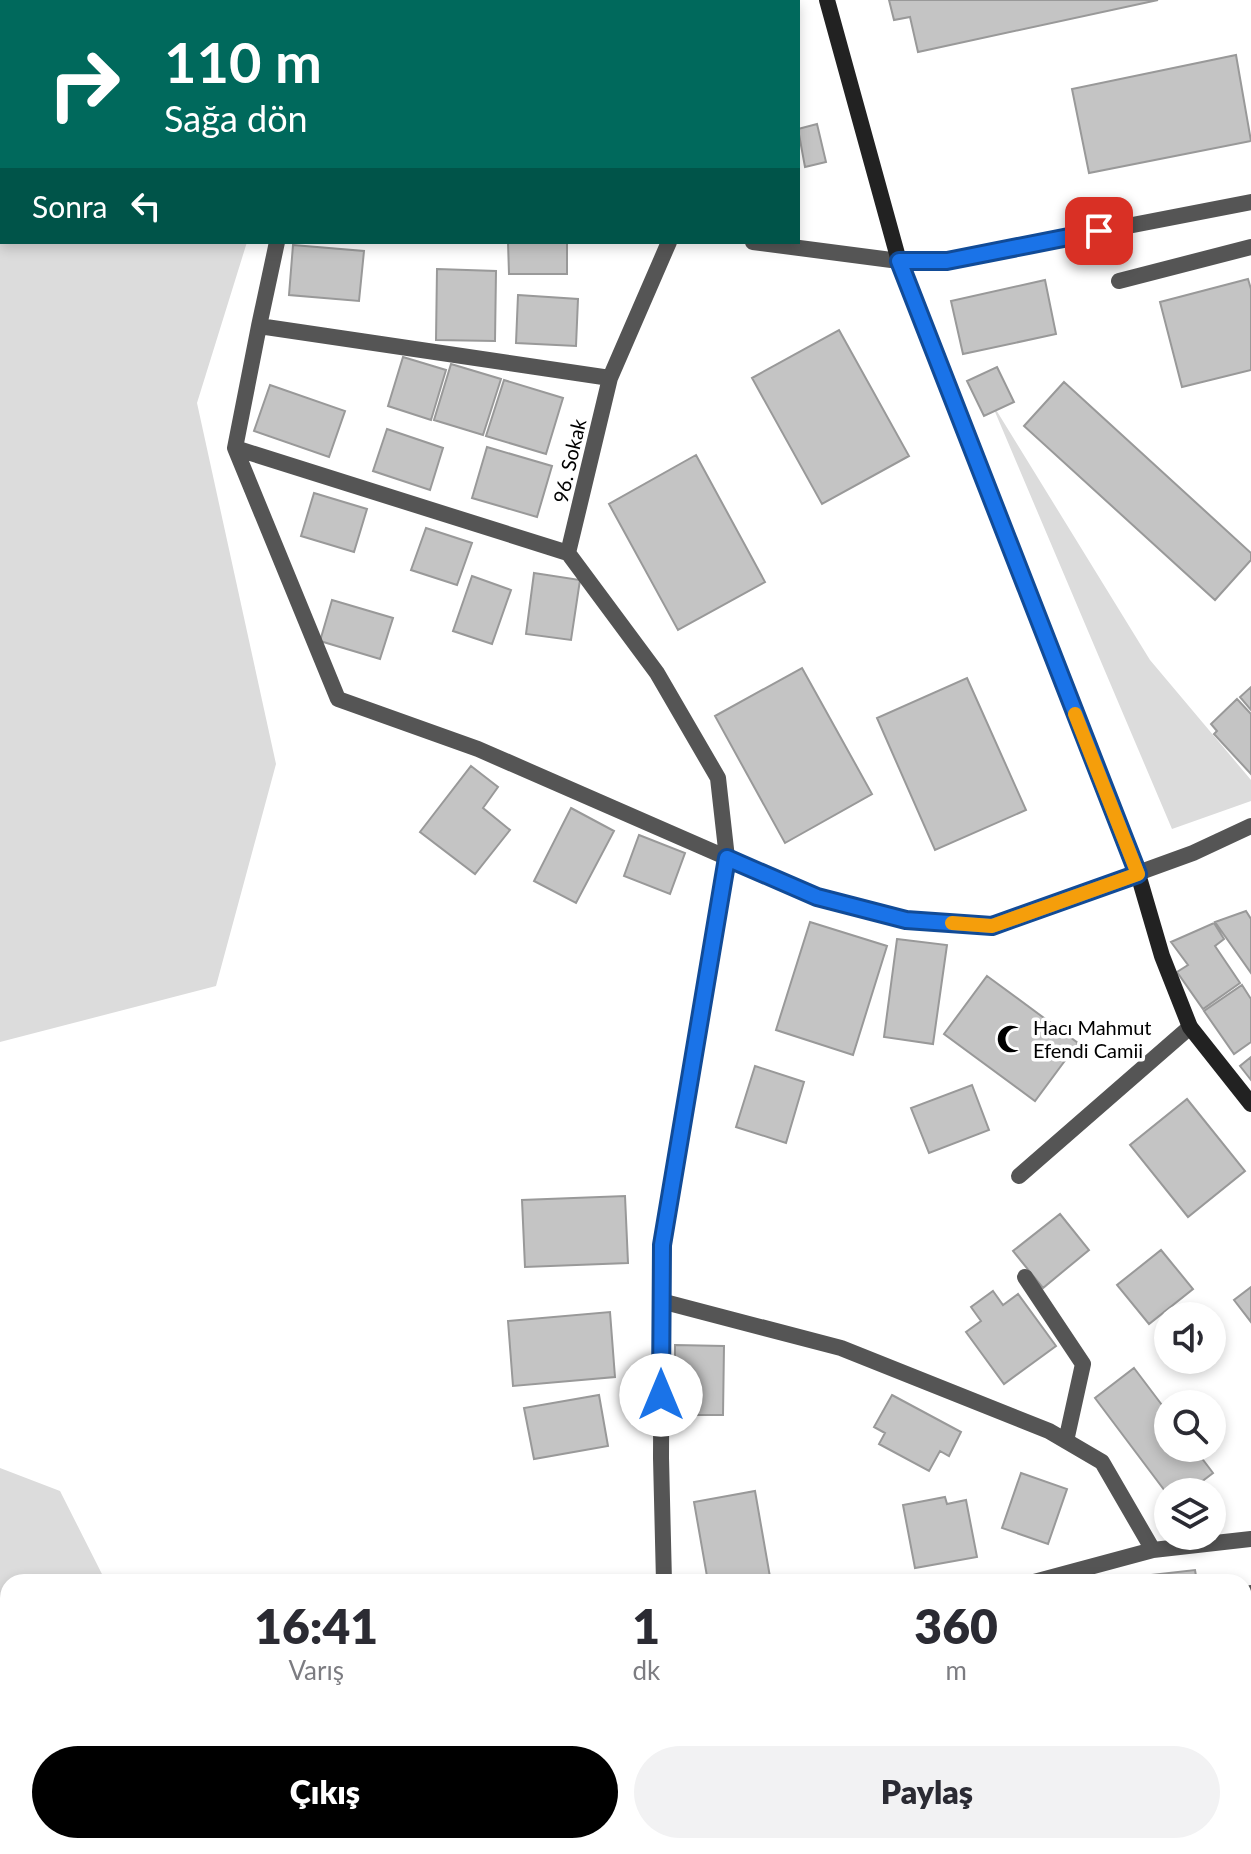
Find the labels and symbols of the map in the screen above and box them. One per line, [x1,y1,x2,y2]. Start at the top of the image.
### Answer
pin [1065,197,1133,265]
street label: 96. Sokak [548,416,591,505]
place label: Hacı Mahmut Efendi Camii [1033,1015,1152,1062]
mosque icon: Hacı Mahmut Efendi Camii [996,1024,1026,1054]
position arrow [619,1353,703,1437]

